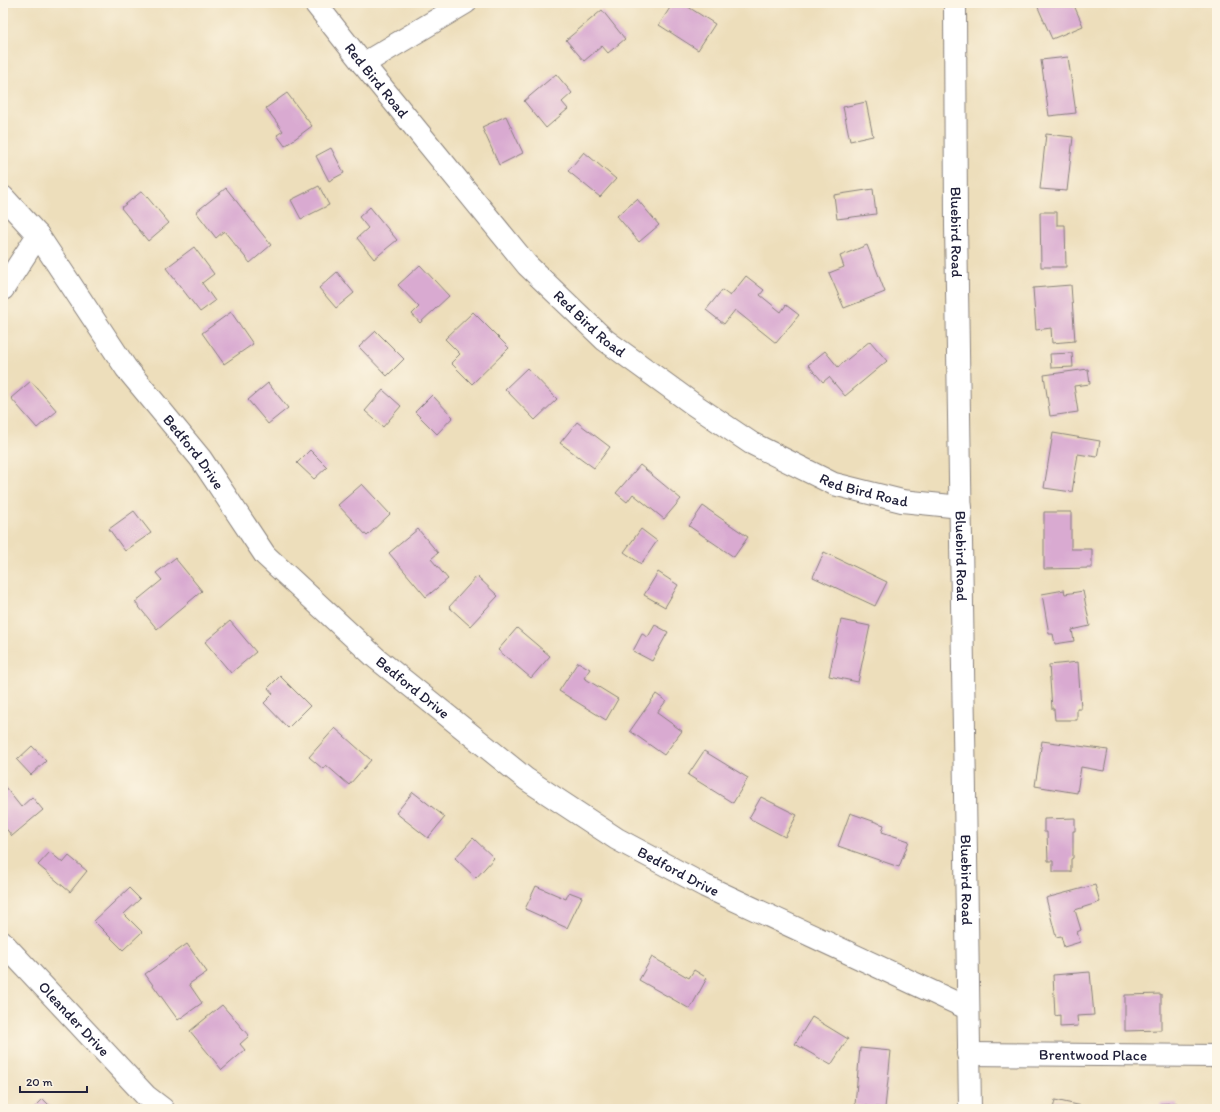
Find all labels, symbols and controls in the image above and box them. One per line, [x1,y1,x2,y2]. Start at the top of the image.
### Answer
street label: Red Bird Road [341,39,413,122]
street label: Bluebird Road [947,187,966,278]
street label: Red Bird Road [550,286,630,361]
street label: Bedford Drive [159,411,228,493]
street label: Red Bird Road [816,469,910,511]
street label: Bluebird Road [952,510,971,601]
street label: Bedford Drive [372,652,453,723]
street label: Bluebird Road [957,834,976,925]
street label: Bedford Drive [634,843,722,900]
street label: Oleander Drive [35,978,113,1060]
street label: Brentwood Place [1039,1046,1147,1064]
scale bar [20,1068,87,1094]
text: 20 m [26,1075,53,1089]

